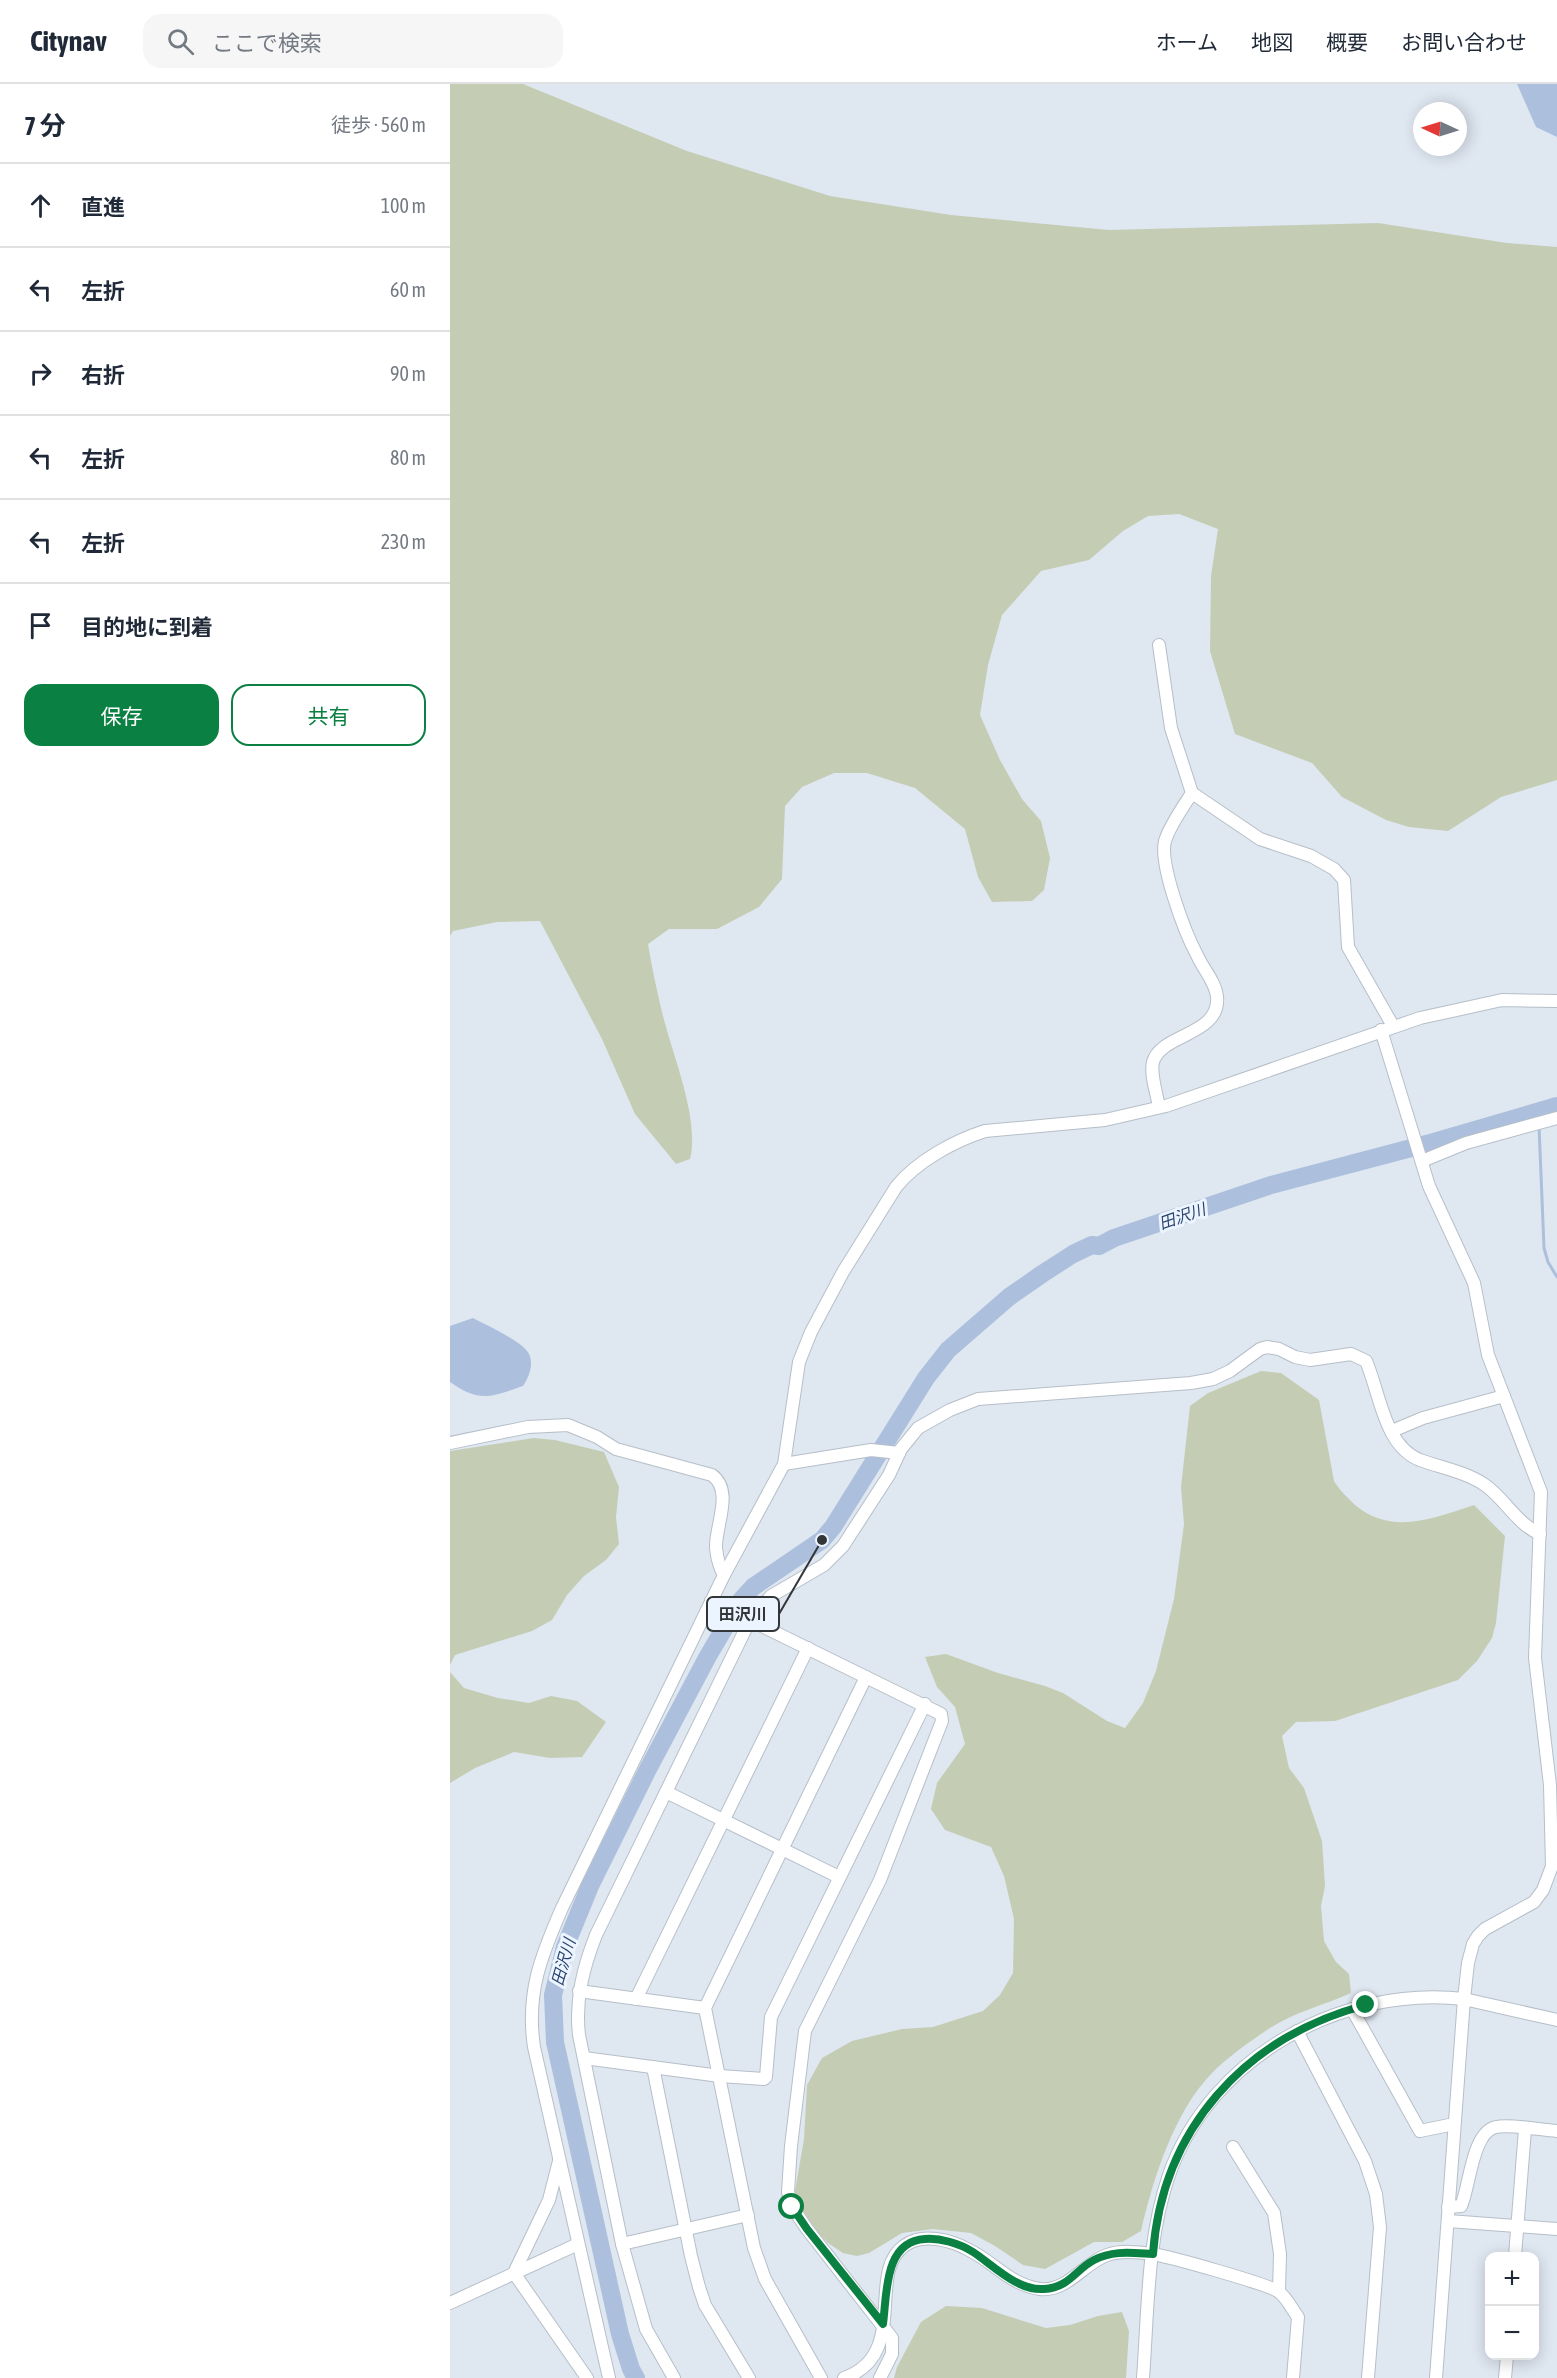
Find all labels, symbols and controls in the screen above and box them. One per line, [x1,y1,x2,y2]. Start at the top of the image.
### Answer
search box [143,14,563,68]
text: Citynav [30,25,107,57]
icon: search [164,25,197,58]
text: ここで検索 [212,30,322,56]
text: ホーム [1156,30,1218,54]
text: 地図 [1251,30,1293,54]
text: 概要 [1326,30,1368,54]
text: お問い合わせ [1401,30,1527,54]
north arrow [1413,102,1467,156]
text: 7 分 [24,111,66,141]
text: 徒歩 · 560 m [331,113,426,136]
icon: ahead [24,189,57,222]
text: 直進 [81,194,125,220]
text: 100 m [381,194,426,217]
icon: left [24,273,57,306]
text: 左折 [81,278,125,304]
text: 60 m [390,278,426,301]
icon: right [24,357,57,390]
text: 右折 [81,362,125,388]
text: 90 m [390,362,426,385]
icon: left [24,441,57,474]
text: 左折 [81,446,125,472]
text: 80 m [390,446,426,469]
icon: left [24,525,57,558]
text: 左折 [81,530,125,556]
text: 230 m [381,530,426,553]
icon: arrive [24,609,57,642]
text: 目的地に到着 [81,614,213,640]
button: 保存 [24,684,219,746]
button: 共有 [231,684,426,746]
water label: 田沢川 [1156,1199,1210,1232]
callout: 田沢川 [707,1597,779,1631]
text: 田沢川 [719,1605,767,1623]
water label: 田沢川 [548,1935,579,1988]
route end [1352,1991,1378,2017]
route start [778,2193,804,2219]
map controls [1485,2252,1539,2360]
button: + [1485,2252,1539,2306]
button: − [1485,2306,1539,2360]

